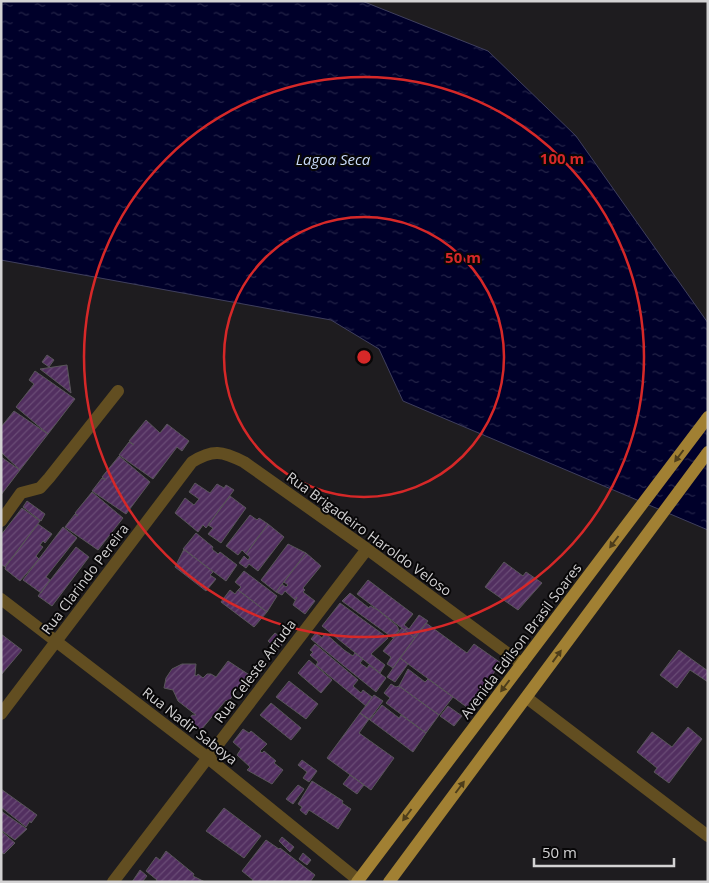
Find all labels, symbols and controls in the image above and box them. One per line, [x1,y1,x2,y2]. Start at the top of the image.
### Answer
text: 100 m [540,148,584,168]
water label: Lagoa Seca [296,149,371,169]
text: 50 m [445,247,481,267]
centre of rings [355,348,373,366]
one-way arrow [673,449,684,462]
street label: Rua Brigadeiro Haroldo Veloso [283,467,456,600]
street label: Rua Clarindo Pereira [37,519,133,638]
one-way arrow [609,535,619,549]
street label: Avenida Edilson Brasil Soares [456,559,586,723]
street label: Rua Celeste Arruda [209,615,300,726]
one-way arrow [552,650,563,663]
one-way arrow [500,679,511,692]
street label: Rua Nadir Saboya [139,683,242,769]
one-way arrow [455,781,466,794]
one-way arrow [402,808,412,822]
scale bar [534,836,674,868]
text: 50 m [542,842,577,862]

